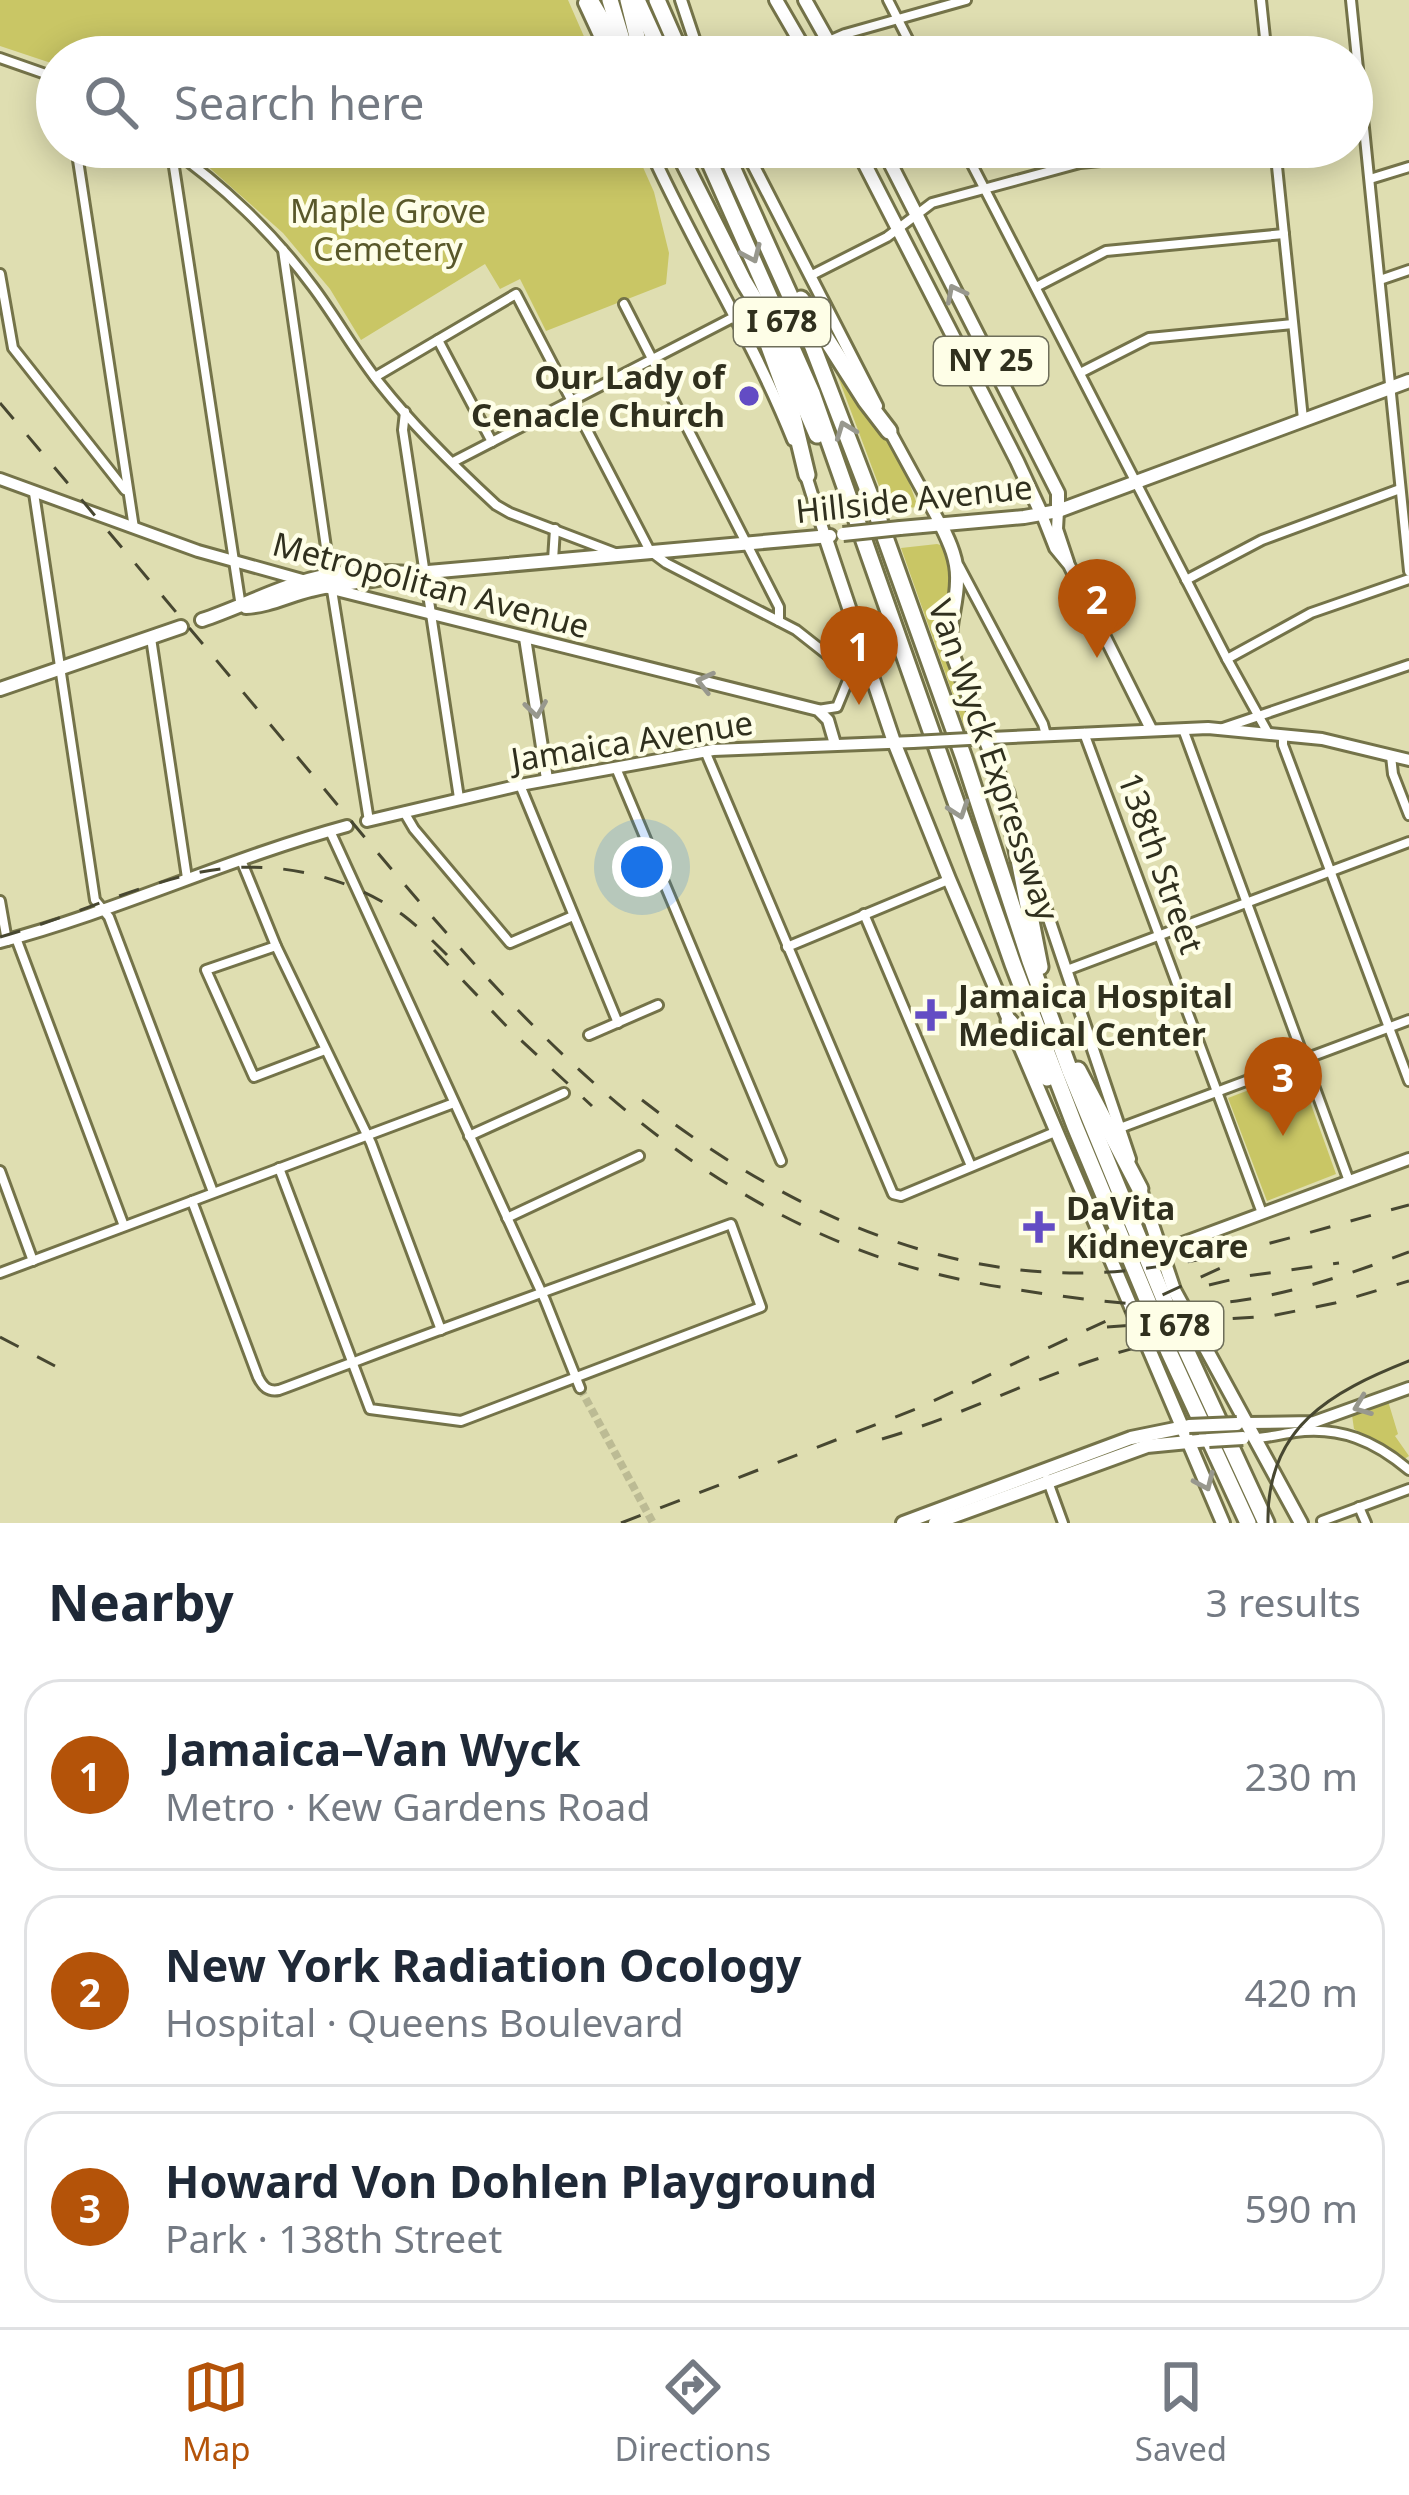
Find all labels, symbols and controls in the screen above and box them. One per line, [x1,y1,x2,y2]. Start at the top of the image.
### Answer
search box [36,36,1373,168]
icon: search [78,69,144,135]
text: Search here [174,72,424,133]
park label: Maple Grove Cemetery [290,188,486,271]
one-way arrow [737,241,761,263]
one-way arrow [947,283,970,305]
road number: I 678 [734,298,830,346]
road number: NY 25 [934,337,1048,385]
place label: Our Lady of Cenacle Church [471,354,727,437]
marker: Our Lady of Cenacle Church [736,383,762,409]
one-way arrow [835,421,860,442]
street label: Hillside Avenue [793,464,1034,533]
street label: Metropolitan Avenue [268,521,594,648]
pin: 2 [1058,559,1136,658]
street label: Van Wyck Expressway [918,593,1071,927]
pin: 1 [820,606,898,705]
one-way arrow [695,671,715,696]
street label: Jamaica Avenue [505,699,756,782]
one-way arrow [522,699,548,719]
street label: 138th Street [1108,766,1215,960]
one-way arrow [945,798,969,819]
your location [612,837,672,897]
place label: Jamaica Hospital Medical Center [955,973,1233,1056]
marker: Jamaica Hospital Medical Center [915,999,947,1031]
pin: 3 [1244,1037,1322,1136]
place label: DaVita Kidneycare [1066,1185,1249,1268]
marker: DaVita Kidneycare [1023,1211,1055,1243]
road number: I 678 [1127,1302,1223,1350]
one-way arrow [1352,1392,1373,1417]
one-way arrow [1191,1470,1214,1492]
text: Nearby [48,1566,234,1636]
text: 3 results [1206,1575,1361,1628]
text: Jamaica–Van Wyck [165,1718,580,1779]
text: 1 [79,1749,101,1802]
text: 230 m [1244,1749,1358,1802]
text: Metro · Kew Gardens Road [165,1779,650,1832]
text: New York Radiation Ocology [165,1934,802,1995]
text: 2 [79,1965,101,2018]
text: 420 m [1244,1965,1358,2018]
text: Hospital · Queens Boulevard [165,1995,684,2048]
text: Howard Von Dohlen Playground [165,2150,877,2211]
text: 3 [79,2181,101,2234]
text: 590 m [1244,2181,1358,2234]
text: Park · 138th Street [165,2211,502,2264]
tab: Map [182,2354,251,2471]
tab: Directions [614,2354,771,2471]
tab: Saved [1135,2354,1227,2471]

